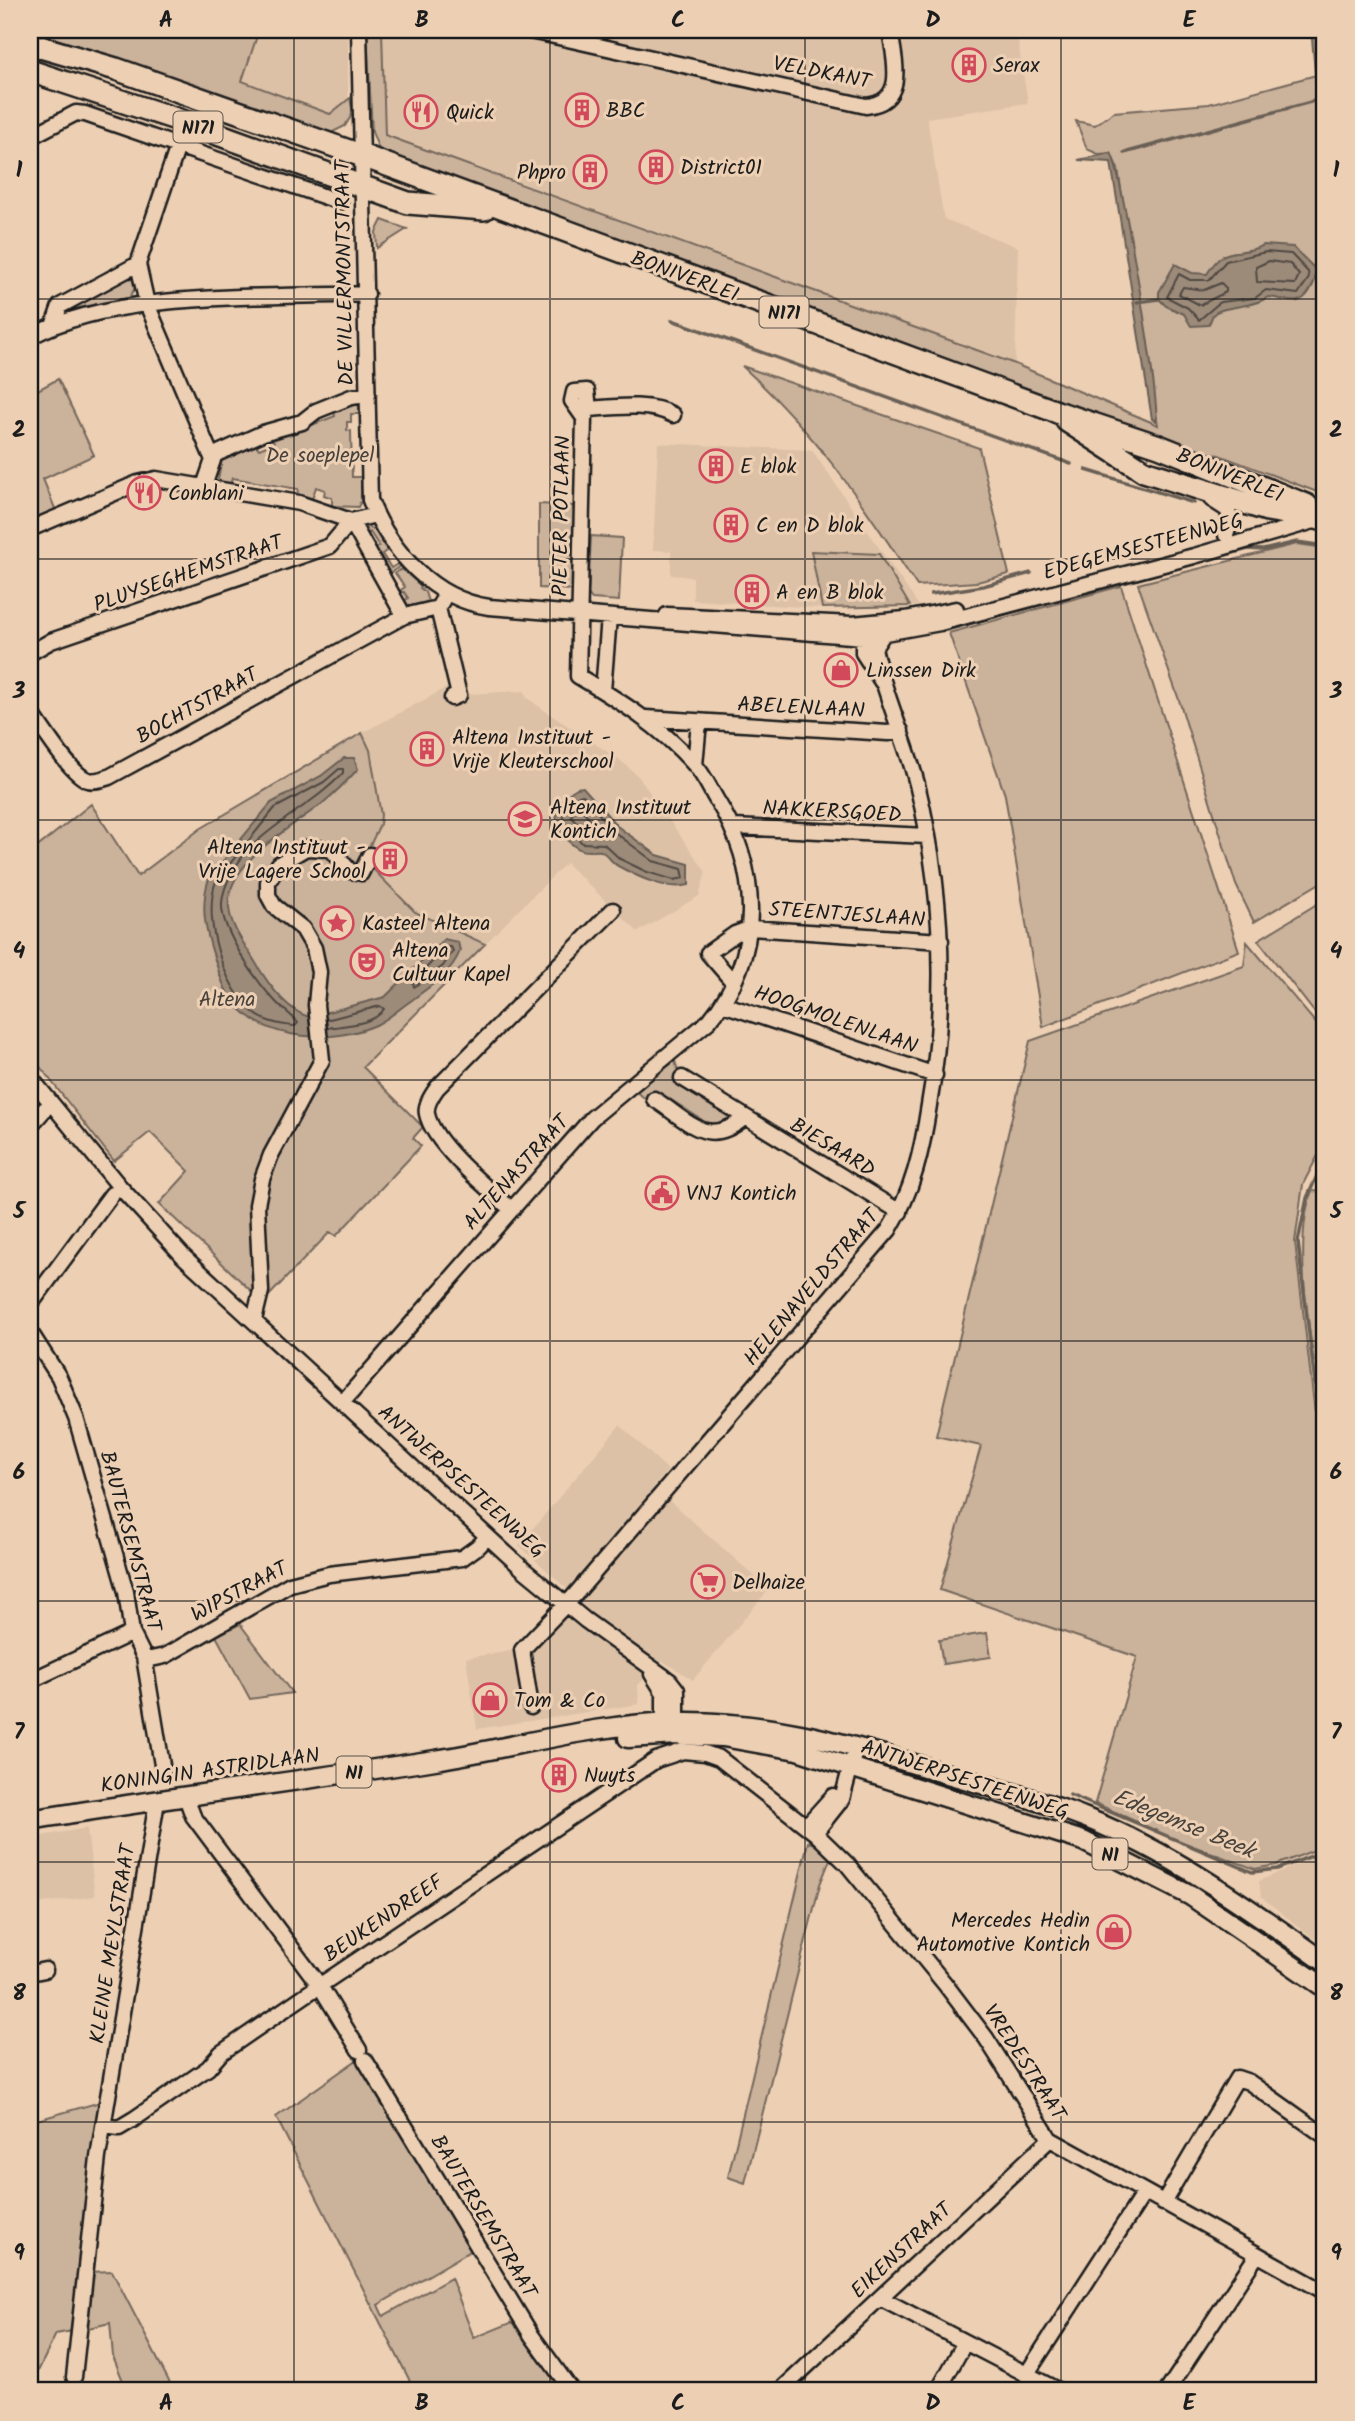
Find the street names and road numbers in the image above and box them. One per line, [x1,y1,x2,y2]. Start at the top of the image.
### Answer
street label: VELDKANT [770,48,875,99]
road number: N171 [174,111,222,142]
street label: DE VILLERMONTSTRAAT [327,158,364,386]
street label: BONIVERLEI [626,243,743,312]
road number: N171 [760,296,808,328]
street label: PIETER POTLAAN [545,435,580,597]
street label: BONIVERLEI [1171,440,1288,513]
street label: EDEGEMSESTEENWEG [1040,505,1247,590]
street label: PLUYSEGHEMSTRAAT [89,526,289,622]
street label: BOCHTSTRAAT [130,658,267,754]
street label: ABELENLAAN [736,689,866,728]
street label: NAKKERSGOED [762,792,902,833]
street label: STEENTJESLAAN [767,894,926,937]
street label: HOOGMOLENLAAN [749,977,922,1064]
street label: ALTENASTRAAT [456,1106,579,1238]
street label: BIESAARD [783,1110,881,1187]
street label: HELENAVELDSTRAAT [736,1201,889,1374]
street label: ANTWERPSESTEENWEG [369,1397,553,1567]
street label: BAUTERSEMSTRAAT [90,1447,170,1637]
street label: WIPSTRAAT [185,1552,296,1632]
street label: ANTWERPSESTEENWEG [856,1731,1073,1830]
street label: KONINGIN ASTRIDLAAN [99,1740,322,1803]
road number: N1 [336,1756,372,1788]
road number: N1 [1092,1838,1128,1870]
street label: KLEINE MEYLSTRAAT [81,1840,146,2046]
street label: BEUKENDREEF [317,1866,452,1972]
street label: VREDESTRAAT [974,1998,1075,2129]
street label: BAUTERSEMSTRAAT [421,2129,546,2306]
street label: EIKENSTRAAT [844,2194,962,2307]

